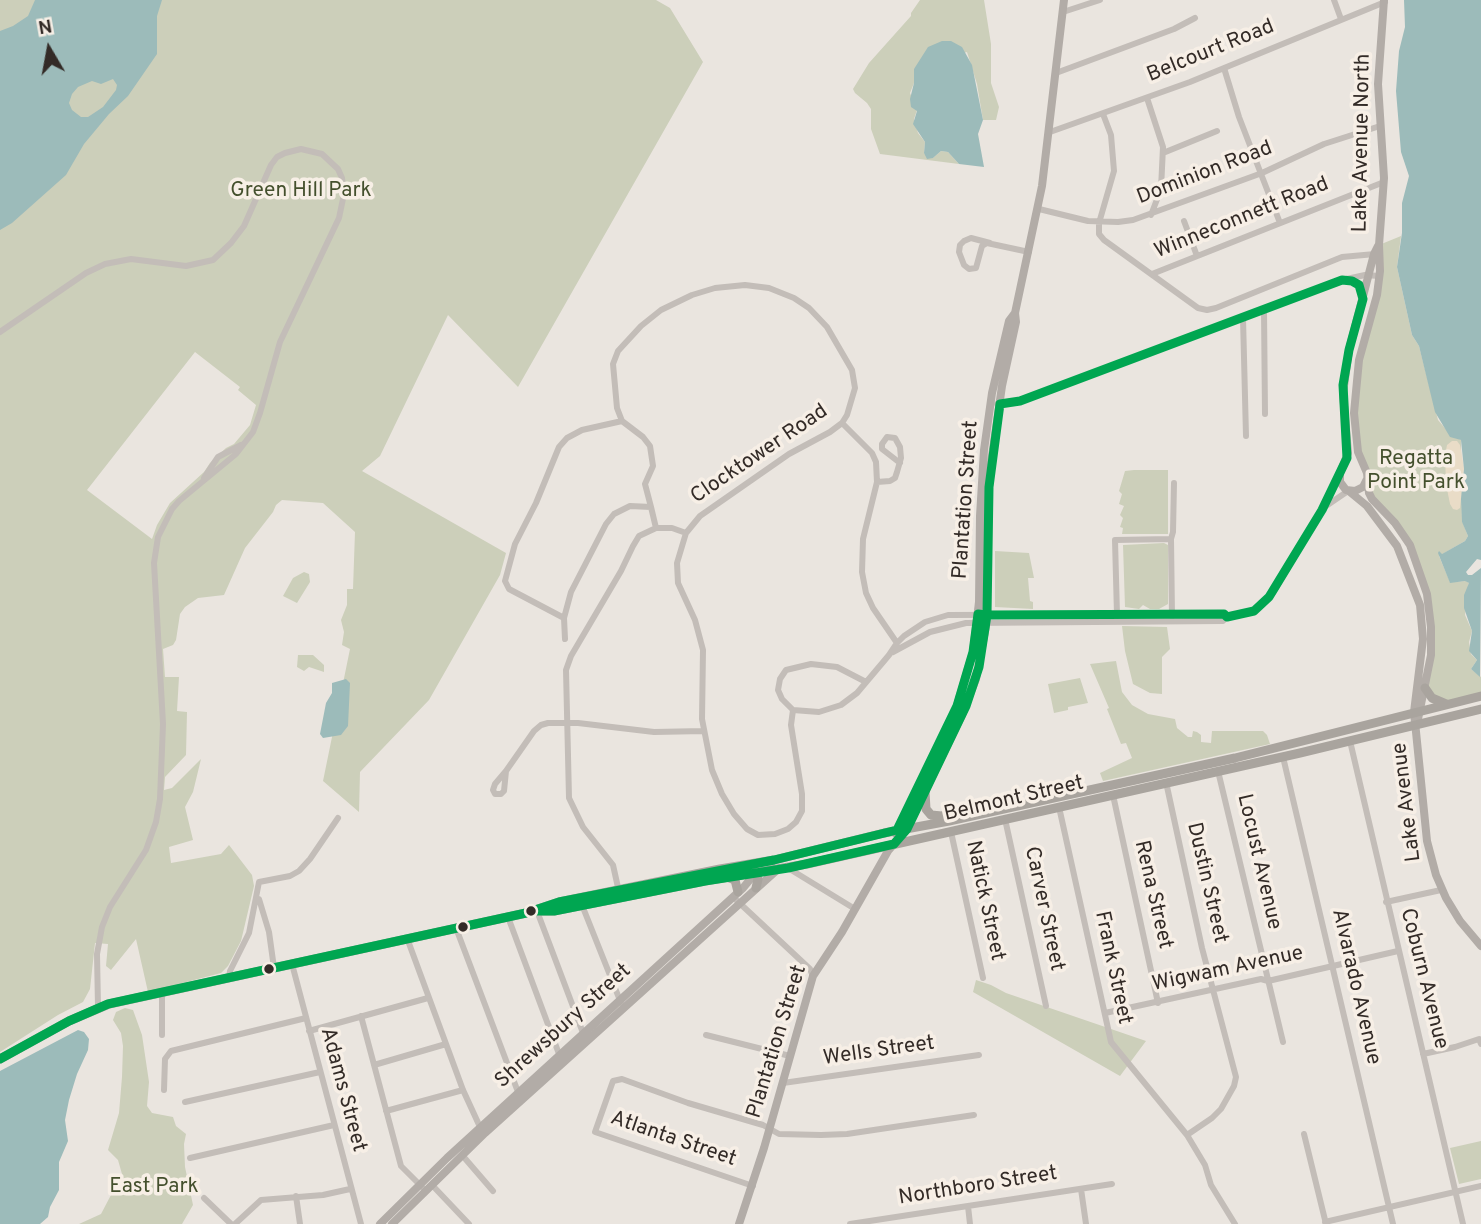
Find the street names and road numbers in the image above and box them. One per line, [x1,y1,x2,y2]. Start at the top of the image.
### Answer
street label: Belcourt Road [1144,15,1278,89]
street label: Lake Avenue North [1349,53,1377,233]
street label: Dominion Road [1134,137,1276,211]
street label: Winneconnett Road [1151,173,1333,265]
street label: Clocktower Road [687,400,833,510]
street label: Plantation Street [949,420,985,580]
street label: Lake Avenue [1388,741,1428,863]
street label: Belmont Street [942,772,1086,828]
street label: Locust Avenue [1230,792,1286,932]
street label: Dustin Street [1180,820,1232,946]
street label: Rena Street [1127,838,1177,952]
street label: Natick Street [959,839,1009,963]
street label: Carver Street [1018,845,1068,973]
street label: Coburn Avenue [1393,906,1453,1052]
street label: Alvarado Avenue [1325,907,1385,1067]
street label: Frank Street [1088,909,1136,1027]
street label: Wigwam Avenue [1150,942,1306,998]
street label: Shrewsbury Street [491,959,637,1095]
street label: Plantation Street [743,962,813,1122]
street label: Adams Street [313,1025,371,1155]
street label: Wells Street [822,1032,936,1072]
street label: Atlanta Street [607,1107,739,1173]
street label: Northboro Street [897,1162,1059,1212]

